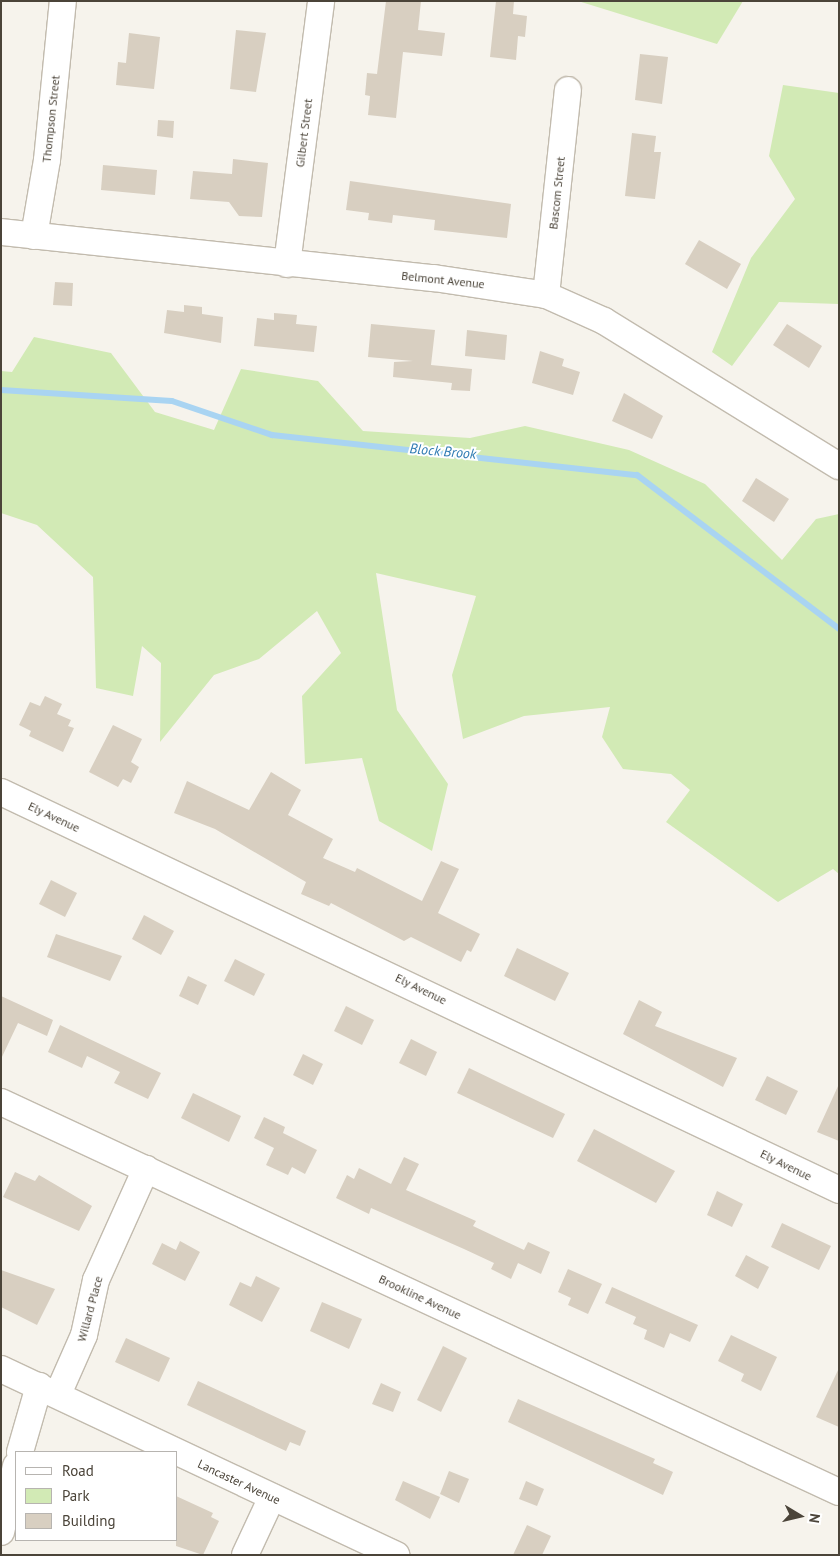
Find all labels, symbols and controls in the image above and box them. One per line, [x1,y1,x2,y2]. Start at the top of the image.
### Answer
street label: Thompson Street [39,75,63,163]
street label: Gilbert Street [293,98,315,168]
street label: Bascom Street [546,156,568,230]
street label: Belmont Avenue [400,268,486,292]
water label: Block Brook [409,440,477,462]
street label: Ely Avenue [25,799,83,835]
street label: Ely Avenue [393,970,449,1008]
street label: Ely Avenue [758,1146,814,1184]
street label: Brookline Avenue [376,1272,464,1322]
street label: Willard Place [74,1275,106,1343]
legend [15,1451,178,1541]
street label: Lancaster Avenue [195,1457,283,1507]
text: Road [62,1461,94,1480]
text: Park [62,1486,90,1505]
north arrow [775,1491,825,1541]
text: Building [62,1511,116,1530]
text: N [805,1512,824,1524]

